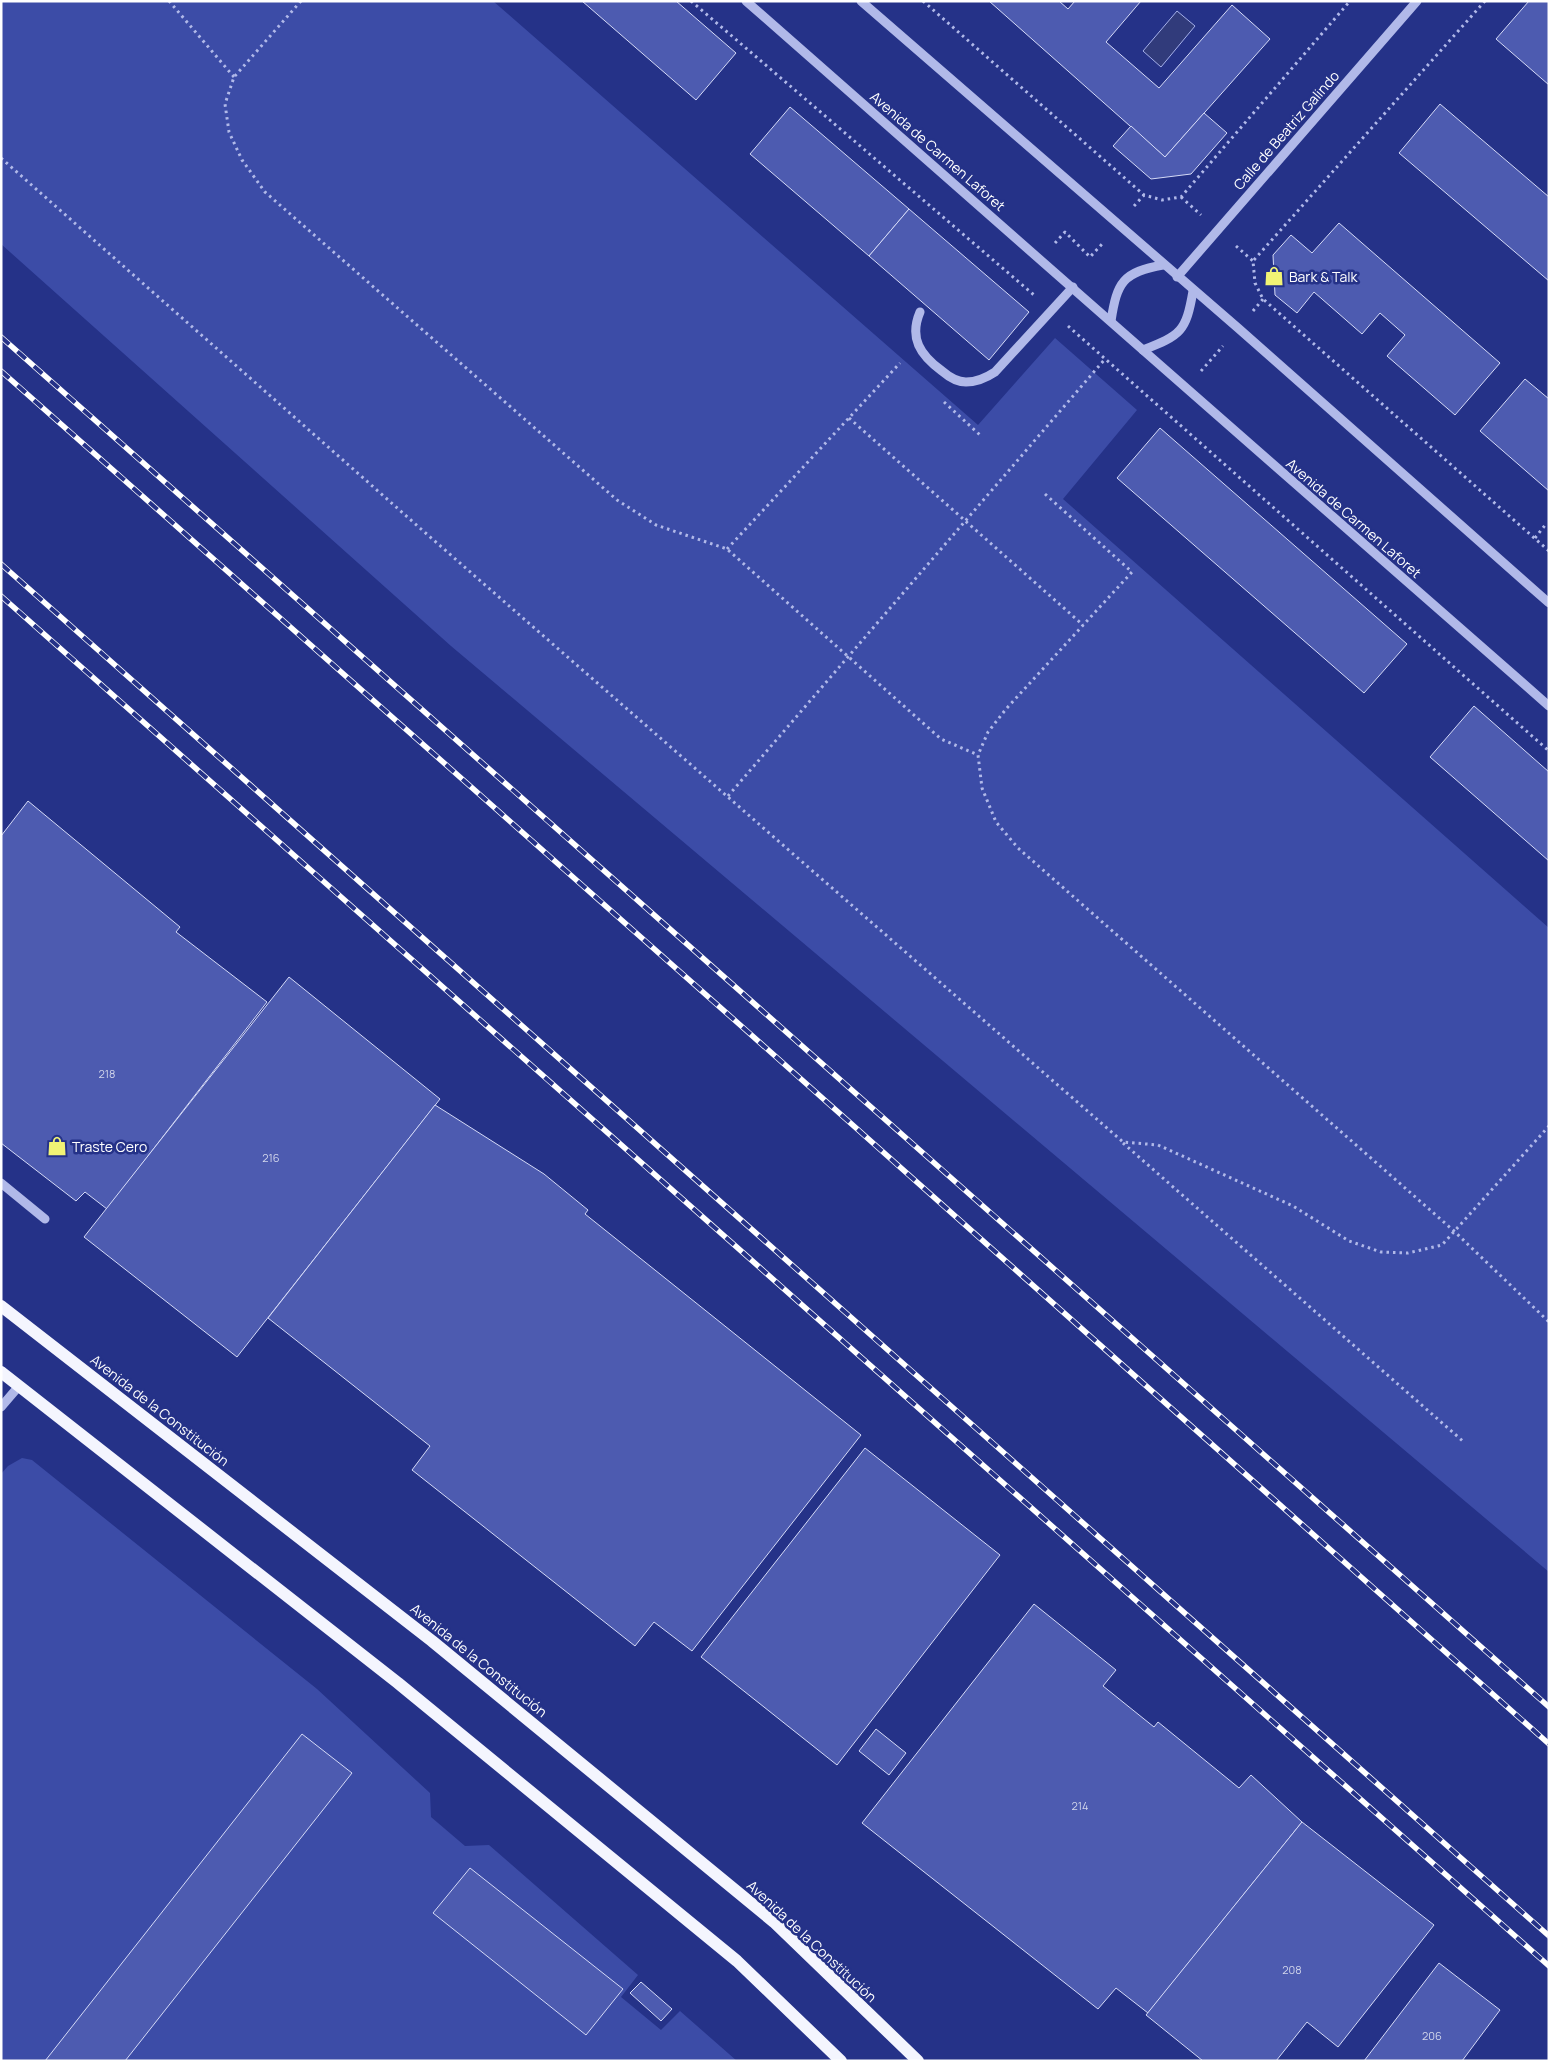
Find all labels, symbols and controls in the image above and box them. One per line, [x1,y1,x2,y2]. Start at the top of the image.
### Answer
street label: Calle de Beatriz Galindo [1229,66,1343,194]
street label: Avenida de Carmen Laforet [866,87,1010,215]
shop icon: Bark & Talk [1263,265,1285,287]
place label: Bark & Talk [1289,267,1358,286]
street label: Avenida de Carmen Laforet [1282,454,1426,582]
house number: 218 [99,1066,115,1081]
shop icon: Traste Cero [46,1135,68,1157]
place label: Traste Cero [72,1137,147,1156]
house number: 216 [262,1150,280,1165]
street label: Avenida de la Constitución [87,1350,233,1470]
street label: Avenida de la Constitución [407,1599,551,1721]
house number: 214 [1071,1798,1089,1813]
street label: Avenida de la Constitución [743,1876,881,2006]
house number: 208 [1282,1962,1302,1977]
house number: 206 [1422,2028,1442,2043]

